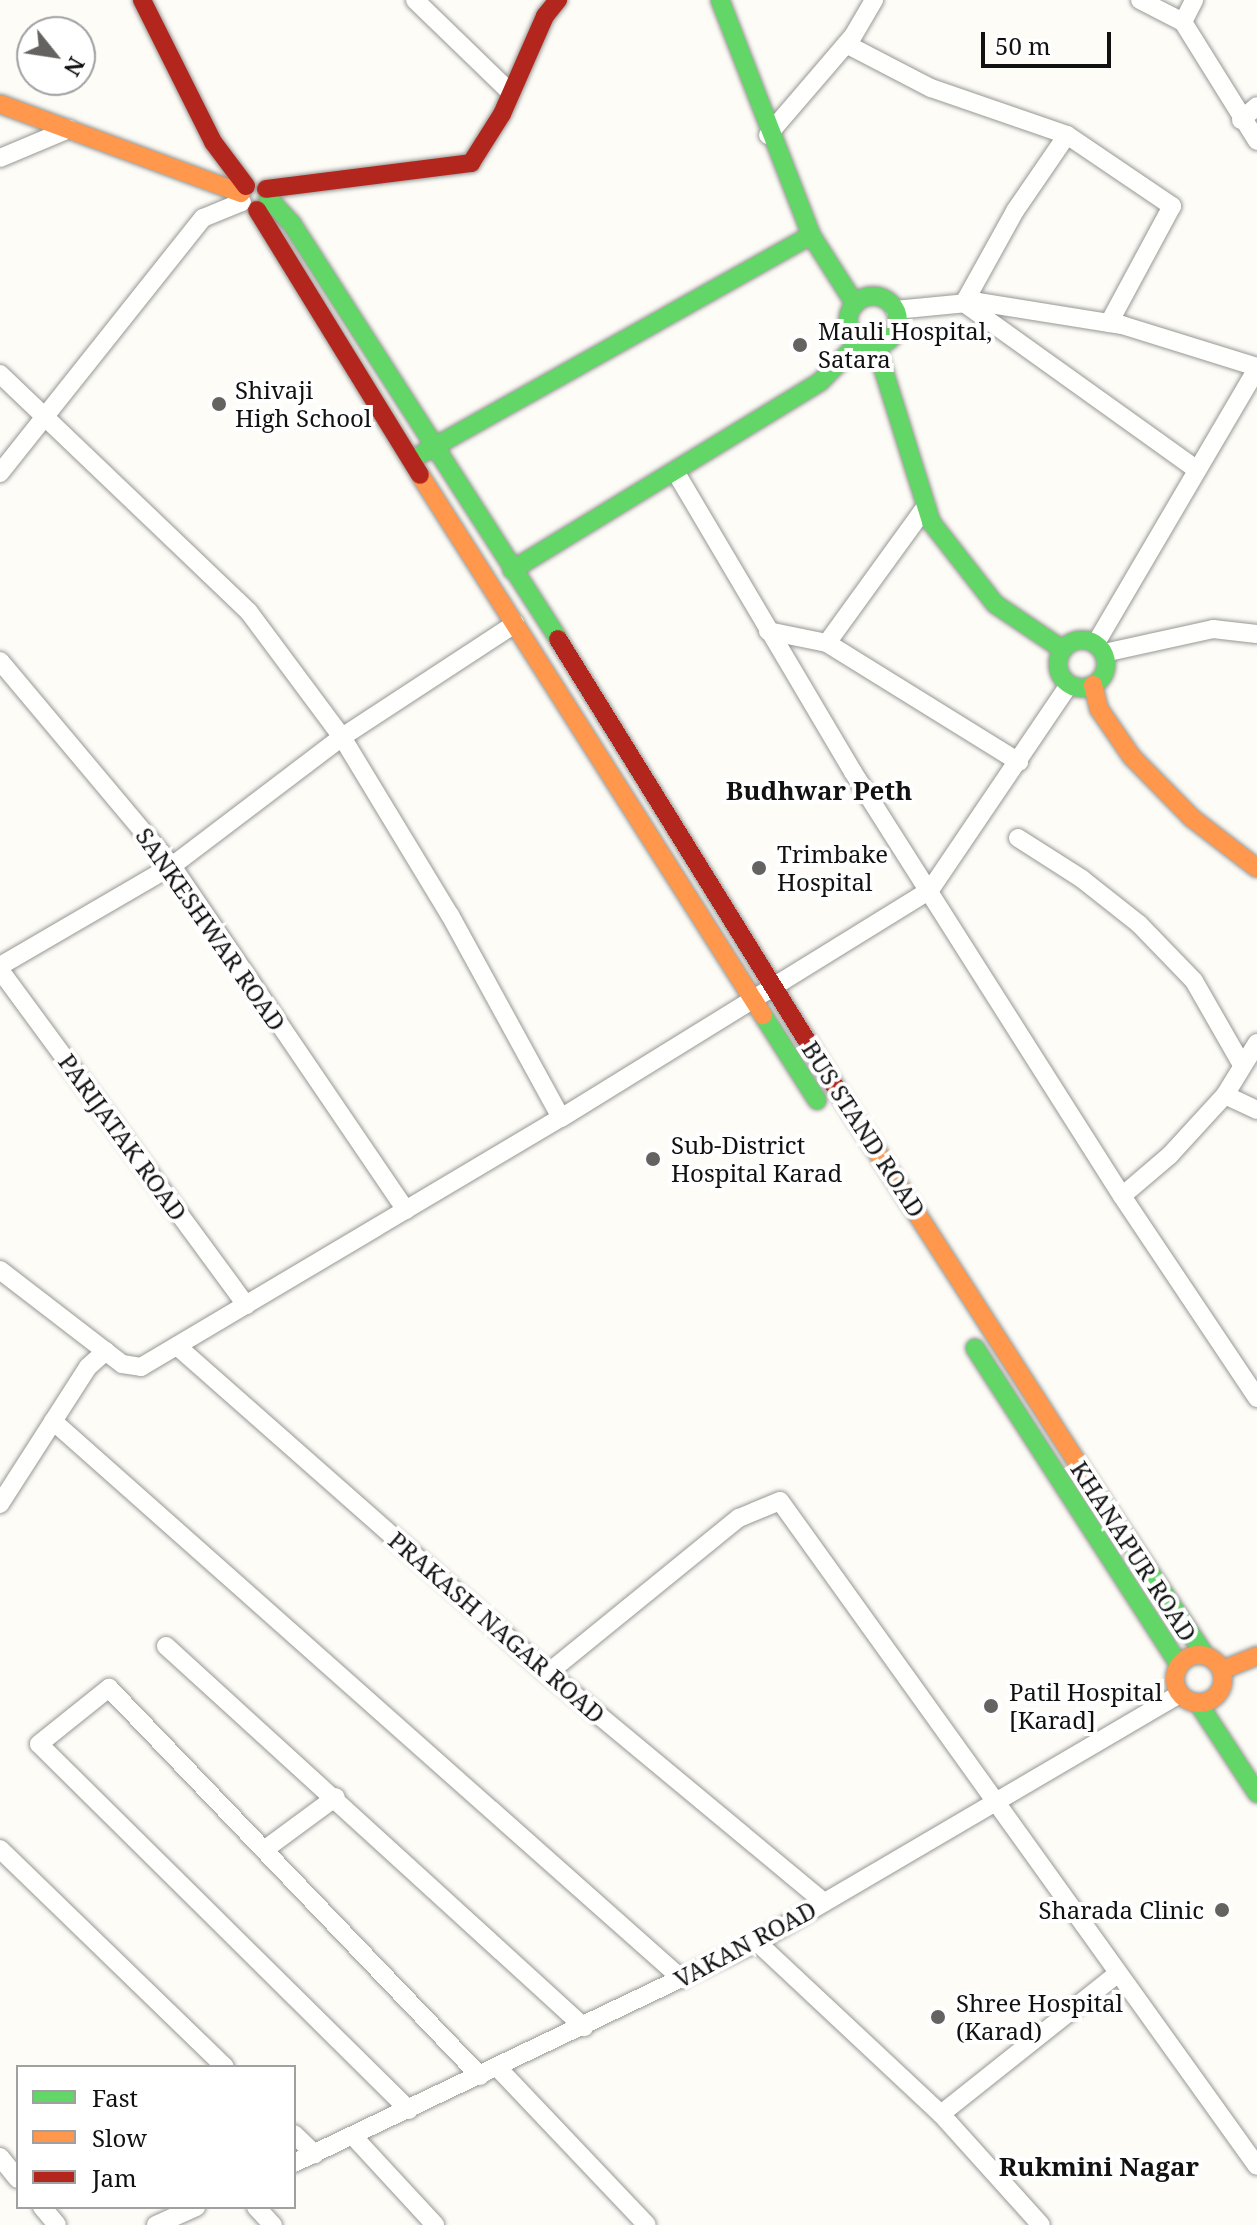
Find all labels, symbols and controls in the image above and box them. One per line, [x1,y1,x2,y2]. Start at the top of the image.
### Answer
north arrow [16,16,96,96]
scale bar [985,16,1115,66]
text: 50 m [995,29,1051,62]
text: N [58,52,92,82]
place label: Mauli Hospital, Satara [818,317,992,373]
marker: Mauli Hospital, Satara [789,334,811,356]
place label: Shivaji High School [235,376,371,432]
marker: Shivaji High School [210,395,228,413]
district label: Budhwar Peth [726,775,912,807]
street label: SANKESHWAR ROAD [130,822,292,1036]
place label: Trimbake Hospital [777,840,888,896]
marker: Trimbake Hospital [748,857,770,879]
street label: BUS STAND ROAD [796,1036,932,1222]
street label: PARIJATAK ROAD [53,1048,193,1226]
place label: Sub-District Hospital Karad [671,1131,842,1187]
marker: Sub-District Hospital Karad [642,1148,664,1170]
street label: KHANAPUR ROAD [1065,1456,1203,1646]
street label: PRAKASH NAGAR ROAD [383,1525,611,1729]
place label: Patil Hospital [Karad] [1009,1678,1162,1734]
marker: Patil Hospital [Karad] [980,1695,1002,1717]
street label: VAKAN ROAD [669,1895,821,1993]
place label: Sharada Clinic [1039,1896,1204,1924]
marker: Sharada Clinic [1211,1899,1233,1921]
place label: Shree Hospital (Karad) [956,1989,1123,2045]
marker: Shree Hospital (Karad) [927,2006,949,2028]
legend [16,2065,296,2209]
text: Fast [92,2081,138,2114]
text: Slow [92,2121,147,2154]
district label: Rukmini Nagar [999,2151,1199,2183]
text: Jam [92,2161,137,2194]

